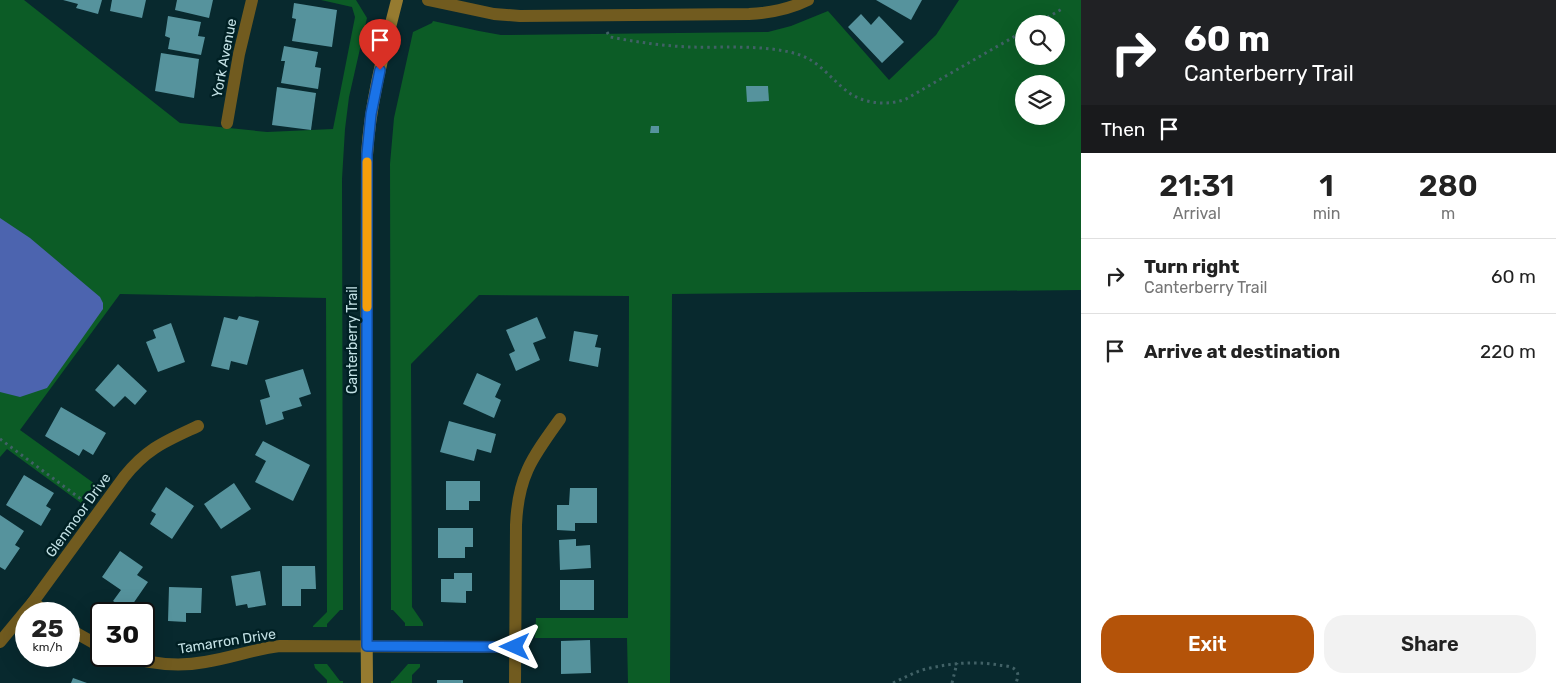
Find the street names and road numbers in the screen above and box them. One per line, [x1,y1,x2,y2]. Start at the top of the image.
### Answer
street label: York Avenue [208,17,241,99]
street label: Canterberry Trail [344,286,361,394]
street label: Glenmoor Drive [42,470,115,561]
street label: Tamarron Drive [177,625,277,658]

